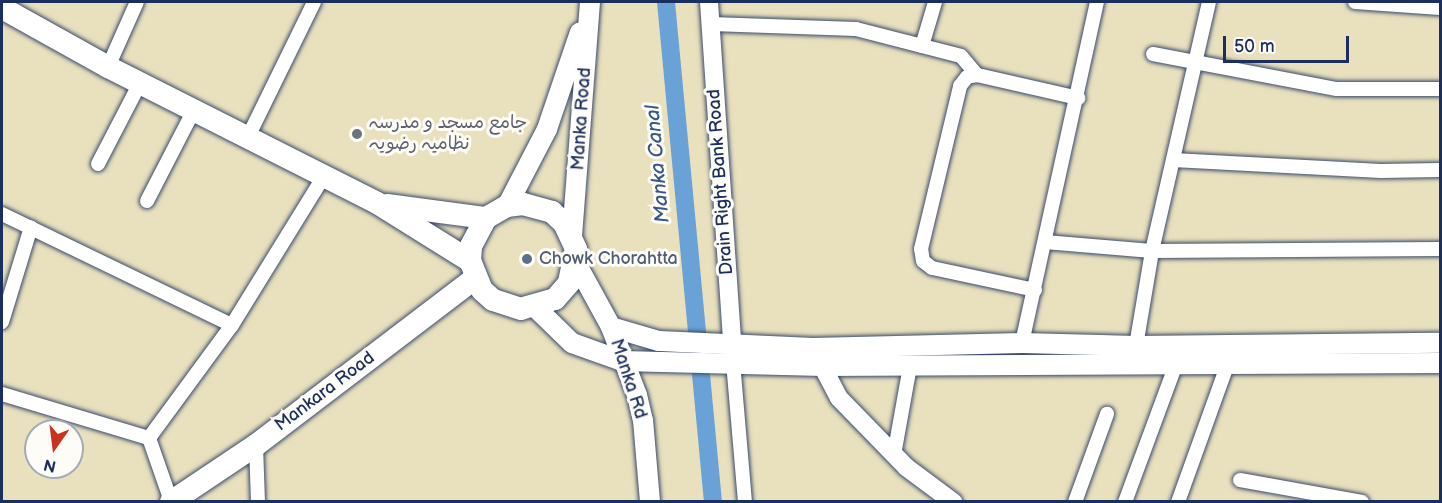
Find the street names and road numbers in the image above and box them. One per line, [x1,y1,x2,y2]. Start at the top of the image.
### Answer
street label: Manka Road [568,67,596,171]
street label: Drain Right Bank Road [704,88,738,276]
street label: Manka Rd [605,336,651,422]
street label: Mankara Road [271,347,379,437]

